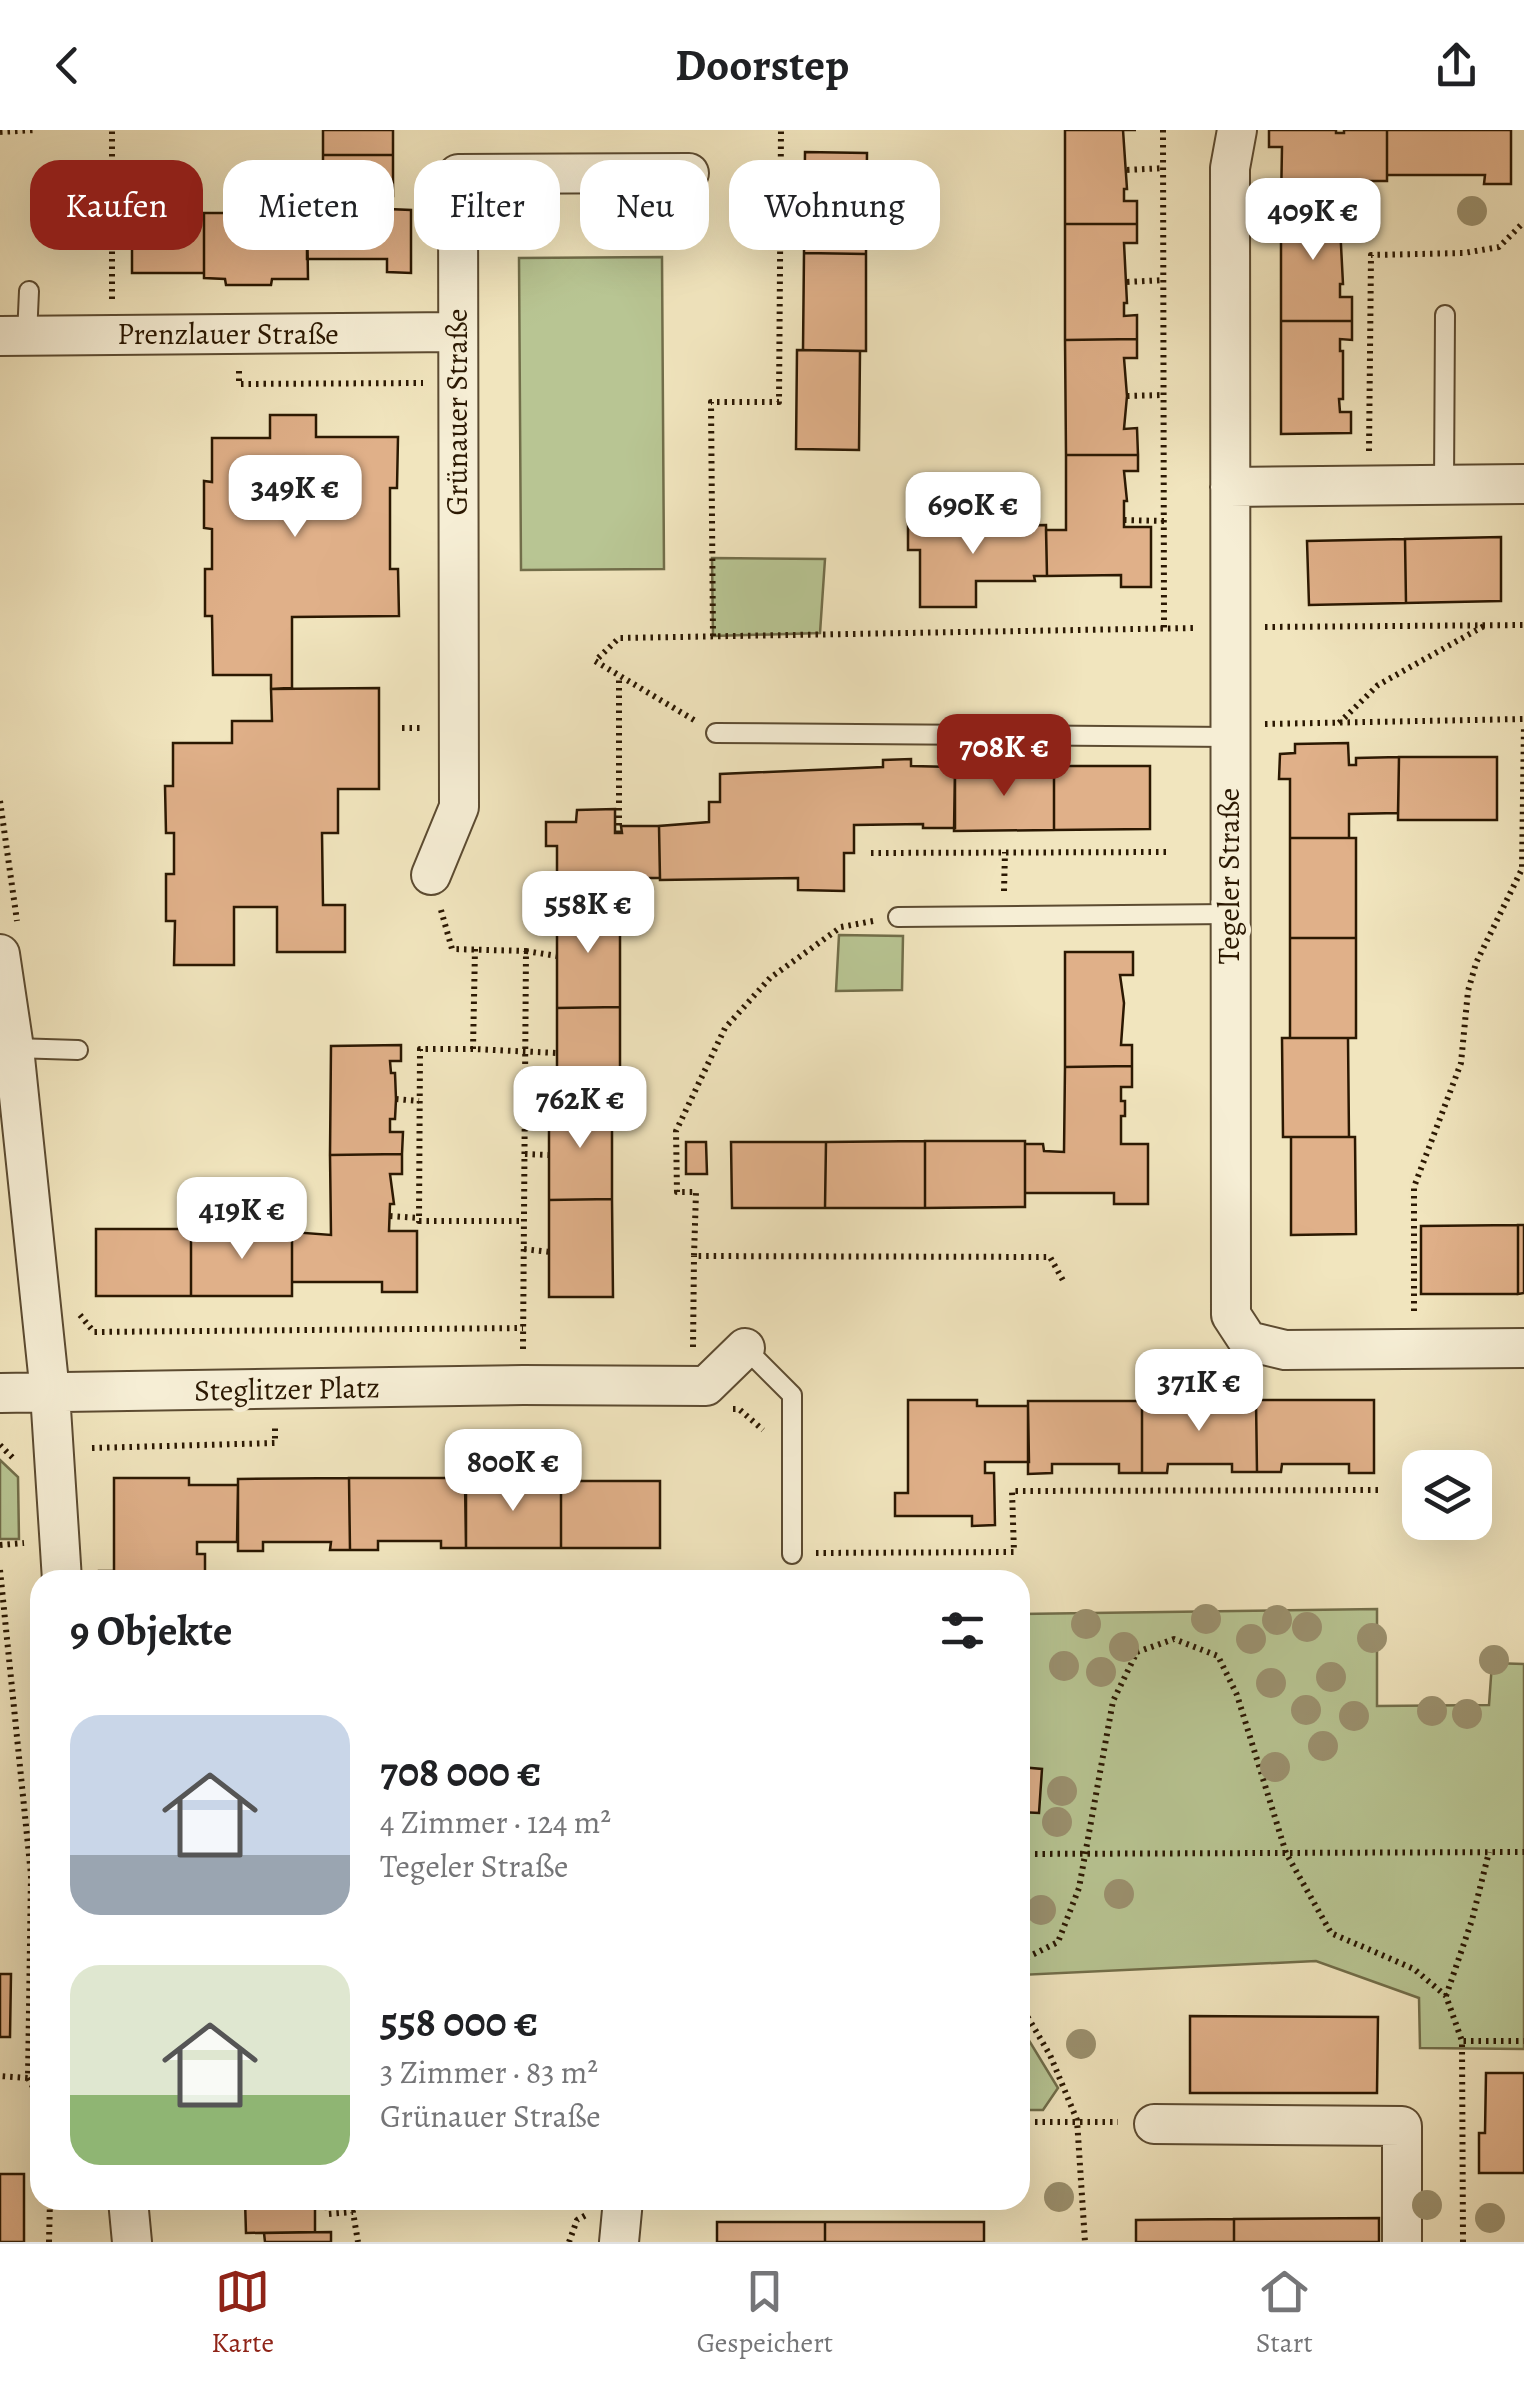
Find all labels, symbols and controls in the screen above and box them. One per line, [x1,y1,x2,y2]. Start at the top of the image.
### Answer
text: Doorstep [675,34,849,96]
icon: back [40,38,95,93]
icon: share [1429,38,1484,93]
chip: Kaufen [30,160,203,250]
chip: Mieten [223,160,394,250]
chip: Filter [414,160,560,250]
chip: Neu [580,160,709,250]
chip: Wohnung [729,160,940,250]
pin: 409K € [1232,178,1394,263]
text: 409K € [1268,188,1358,232]
street label: Grünauer Straße [437,309,477,515]
street label: Prenzlauer Straße [117,314,339,354]
pin: 349K € [214,455,376,540]
text: 349K € [251,465,339,509]
pin: 690K € [892,472,1054,557]
text: 690K € [928,482,1018,526]
pin: 708K € [923,714,1085,799]
text: 708K € [959,724,1049,768]
street label: Tegeler Straße [1209,788,1249,964]
pin: 558K € [507,871,669,956]
text: 558K € [544,881,632,925]
pin: 762K € [499,1066,661,1151]
text: 762K € [535,1076,625,1120]
pin: 419K € [161,1177,323,1262]
text: 419K € [199,1187,285,1231]
pin: 371K € [1118,1349,1280,1434]
text: 371K € [1157,1359,1241,1403]
street label: Steglitzer Platz [194,1367,380,1411]
pin: 800K € [432,1429,594,1514]
text: 800K € [467,1439,559,1483]
map controls [1402,1450,1492,1540]
button: layers [1402,1450,1492,1540]
text: 9 Objekte [70,1602,232,1659]
icon: filters [935,1603,990,1658]
text: 708 000 € [380,1743,541,1800]
icon: home [150,1755,270,1875]
text: 4 Zimmer · 124 m² [380,1800,611,1844]
text: Tegeler Straße [380,1844,568,1888]
text: 558 000 € [380,1993,538,2050]
icon: home [150,2005,270,2125]
text: 3 Zimmer · 83 m² [380,2050,598,2094]
text: Grünauer Straße [380,2094,601,2138]
tab: Karte [211,2264,274,2362]
tab: Gespeichert [697,2264,833,2362]
tab: Start [1256,2264,1313,2362]

